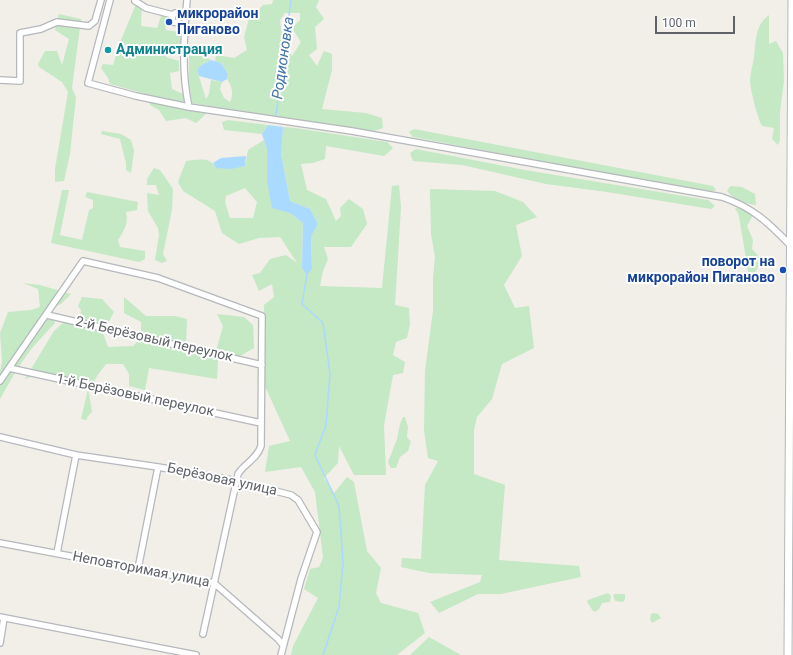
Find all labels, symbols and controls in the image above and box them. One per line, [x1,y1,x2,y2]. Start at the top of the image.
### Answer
place label: микрорайон Пиганово [177,6,258,38]
scale bar [657,8,737,34]
water label: Родионовка [269,16,299,100]
text: 100 m [662,16,696,30]
marker: микрорайон Пиганово [164,17,174,27]
place label: Администрация [116,42,223,58]
marker: Администрация [103,45,113,55]
place label: поворот на микрорайон Пиганово [627,254,775,286]
marker: поворот на микрорайон Пиганово [778,265,788,275]
street label: 2-й Берёзовый переулок [74,314,234,366]
street label: 1-й Берёзовый переулок [54,371,216,421]
street label: Берёзовая улица [166,460,278,500]
street label: Неповторимая улица [71,548,211,592]

